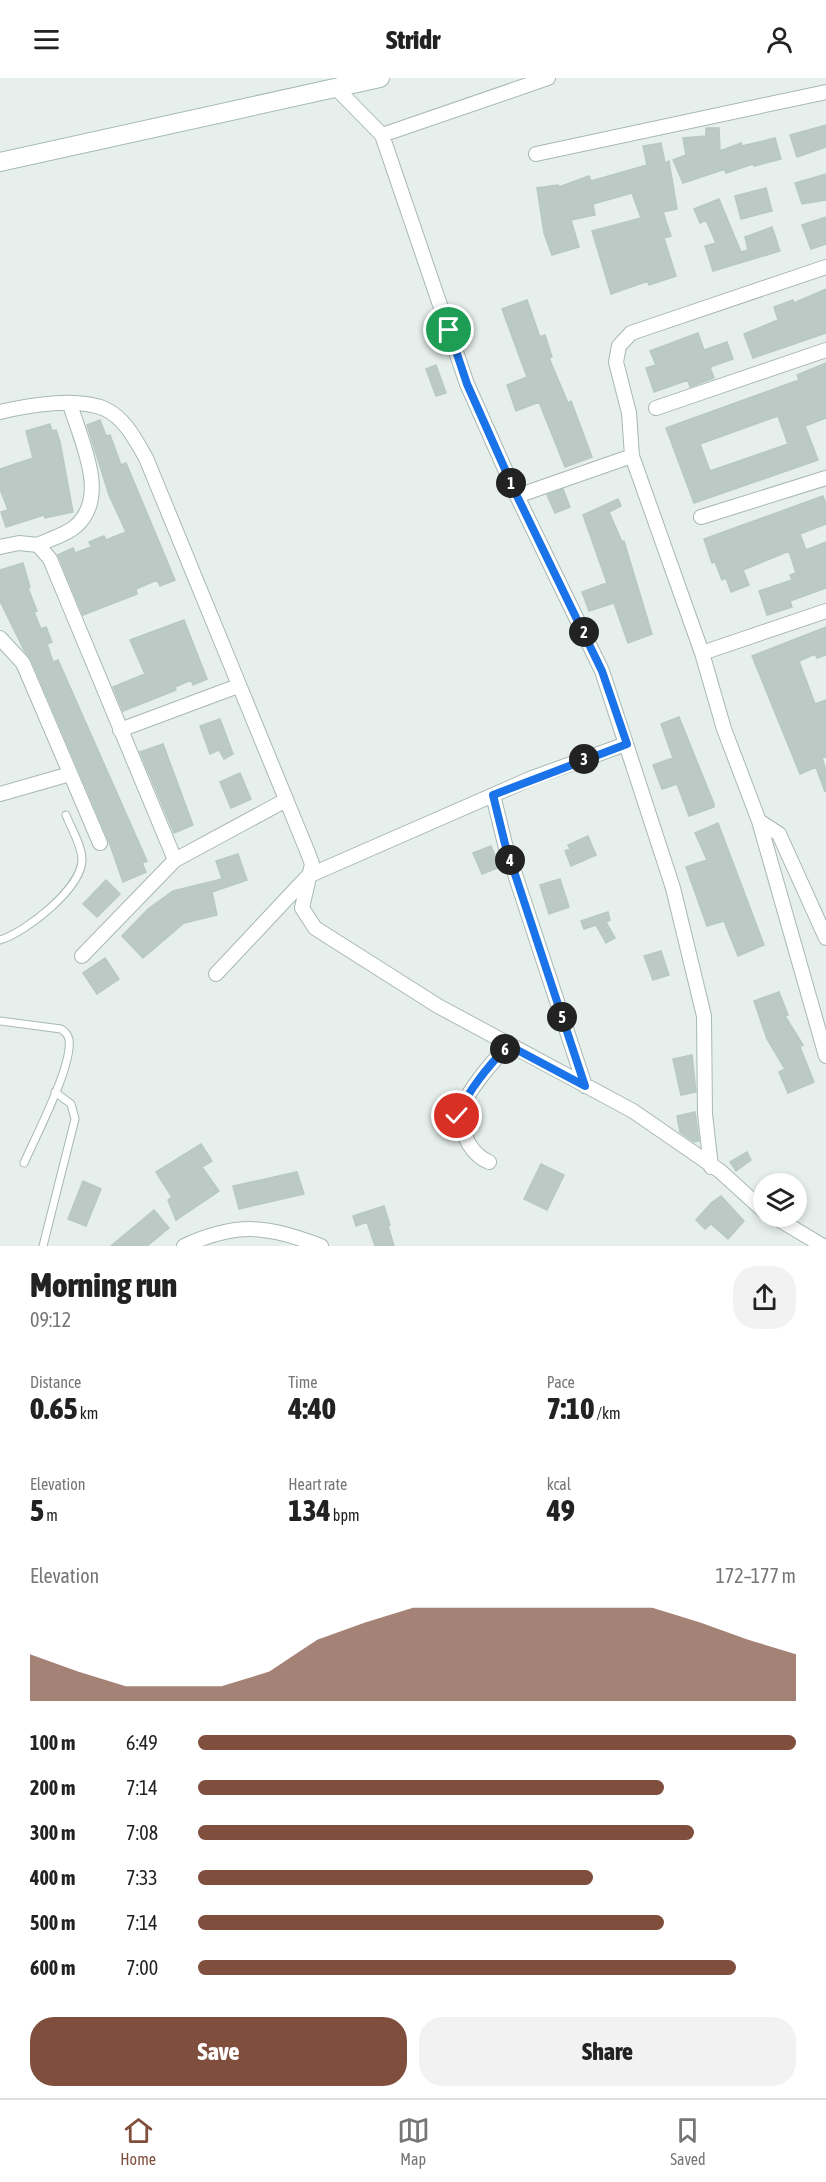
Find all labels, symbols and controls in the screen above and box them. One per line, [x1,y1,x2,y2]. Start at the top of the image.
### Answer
icon: menu [30,23,63,56]
icon: person [763,23,796,56]
text: Stridr [386,24,440,55]
pin [423,304,474,355]
icon: arrive [432,313,465,346]
pin: 1 [496,468,526,498]
text: 1 [507,474,515,492]
pin: 2 [569,617,599,647]
text: 2 [580,623,588,641]
pin: 3 [569,744,599,774]
text: 3 [580,750,588,768]
pin: 4 [495,845,525,875]
text: 4 [506,851,514,869]
pin: 5 [547,1002,577,1032]
text: 5 [558,1008,566,1026]
pin: 6 [490,1034,520,1064]
text: 6 [501,1040,509,1058]
pin [431,1090,482,1141]
icon: check [440,1099,473,1132]
map controls [753,1173,807,1227]
button: layers [753,1173,807,1227]
text: Morning run [30,1266,177,1304]
button: share [733,1266,796,1329]
text: 09:12 [30,1308,71,1331]
text: Distance [30,1373,81,1391]
text: Time [288,1373,318,1391]
text: Pace [547,1373,575,1391]
text: 0.65 [30,1391,78,1425]
text: 4:40 [288,1391,336,1425]
text: 7:10 [547,1391,594,1425]
text: km [78,1404,98,1422]
text: /km [594,1404,620,1422]
text: Elevation [30,1475,85,1493]
text: Heart rate [288,1475,347,1493]
text: kcal [547,1475,571,1493]
text: 5 [30,1493,44,1527]
text: 134 [288,1493,331,1527]
text: 49 [547,1493,575,1527]
text: m [44,1506,58,1524]
text: bpm [331,1506,360,1524]
text: Elevation [30,1564,99,1587]
text: 172–177 m [715,1564,796,1587]
text: 100 m [30,1731,75,1754]
text: 6:49 [126,1731,158,1754]
text: 200 m [30,1776,75,1799]
text: 7:14 [126,1776,158,1799]
text: 300 m [30,1821,75,1844]
text: 7:08 [126,1821,158,1844]
text: 400 m [30,1866,75,1889]
text: 7:33 [126,1866,158,1889]
text: 500 m [30,1911,75,1934]
text: 7:14 [126,1911,158,1934]
text: 600 m [30,1956,75,1979]
text: 7:00 [126,1956,158,1979]
button: Save [30,2017,407,2086]
button: Share [419,2017,796,2086]
tab: Home [120,2114,156,2168]
tab: Map [397,2114,430,2168]
tab: Saved [670,2114,706,2168]

